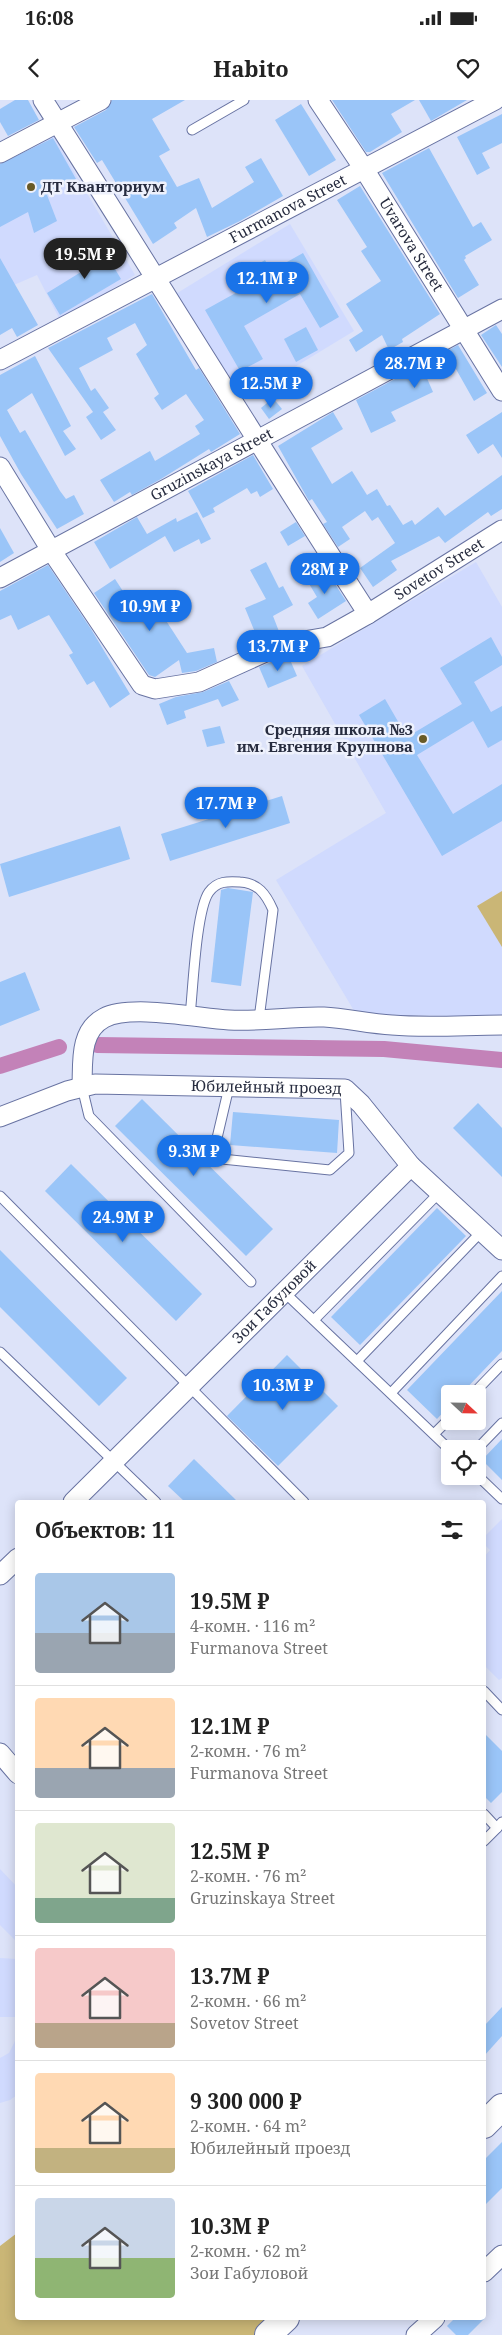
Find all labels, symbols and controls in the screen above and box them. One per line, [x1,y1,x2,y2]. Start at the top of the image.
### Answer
text: 16:08 [25,5,74,31]
text: Habito [213,53,289,83]
icon: back [20,54,48,82]
icon: heart [454,54,482,82]
street label: Furmanova Street [225,169,349,247]
place label: ДТ Кванториум [41,176,165,196]
marker: ДТ Кванториум [25,181,37,193]
street label: Uvarova Street [375,194,448,295]
pin: 19.5M ₽ [39,238,131,280]
text: 19.5M ₽ [55,243,115,265]
pin: 12.1M ₽ [221,262,313,304]
text: 12.1M ₽ [237,267,297,289]
pin: 28.7M ₽ [369,346,461,389]
text: 28.7M ₽ [385,352,445,374]
pin: 12.5M ₽ [225,366,317,409]
text: 12.5M ₽ [241,372,301,394]
street label: Gruzinskaya Street [146,423,276,505]
street label: Sovetov Street [390,533,487,604]
pin: 28M ₽ [290,552,360,595]
text: 28M ₽ [302,558,348,580]
pin: 10.9M ₽ [104,590,196,632]
text: 10.9M ₽ [120,595,180,617]
pin: 13.7M ₽ [232,630,324,672]
text: 13.7M ₽ [248,635,308,657]
place label: Средняя школа №3 им. Евгения Крупнова [237,719,413,756]
marker: Средняя школа №3 им. Евгения Крупнова [417,733,429,745]
pin: 17.7M ₽ [180,786,272,829]
text: 17.7M ₽ [196,792,256,814]
street label: Юбилейный проезд [191,1075,342,1098]
pin: 9.3M ₽ [153,1134,235,1177]
text: 9.3M ₽ [168,1140,220,1162]
pin: 24.9M ₽ [77,1200,169,1243]
text: 24.9M ₽ [93,1206,153,1228]
street label: Зои Габуловой [227,1255,320,1347]
pin: 10.3M ₽ [237,1368,329,1411]
text: 10.3M ₽ [253,1374,313,1396]
north arrow [441,1385,486,1430]
map controls [441,1385,486,1485]
button: locate [441,1440,486,1485]
text: Объектов: 11 [35,1516,175,1544]
icon: filters [438,1516,466,1544]
text: 19.5M ₽ [190,1587,270,1615]
icon: home [75,1593,135,1653]
text: 4-комн. · 116 m² [190,1615,315,1637]
text: Furmanova Street [190,1637,328,1659]
text: 12.1M ₽ [190,1712,270,1740]
icon: home [75,1718,135,1778]
text: 2-комн. · 76 m² [190,1740,306,1762]
text: Furmanova Street [190,1762,328,1784]
text: 12.5M ₽ [190,1837,270,1865]
icon: home [75,1843,135,1903]
text: 2-комн. · 76 m² [190,1865,306,1887]
text: Gruzinskaya Street [190,1887,335,1909]
text: 13.7M ₽ [190,1962,270,1990]
icon: home [75,1968,135,2028]
text: 2-комн. · 66 m² [190,1990,306,2012]
text: Sovetov Street [190,2012,299,2034]
text: 9 300 000 ₽ [190,2087,302,2115]
icon: home [75,2093,135,2153]
text: 2-комн. · 64 m² [190,2115,306,2137]
text: Юбилейный проезд [190,2137,350,2159]
text: 10.3M ₽ [190,2212,270,2240]
icon: home [75,2218,135,2278]
text: 2-комн. · 62 m² [190,2240,306,2262]
text: Зои Габуловой [190,2262,308,2284]

